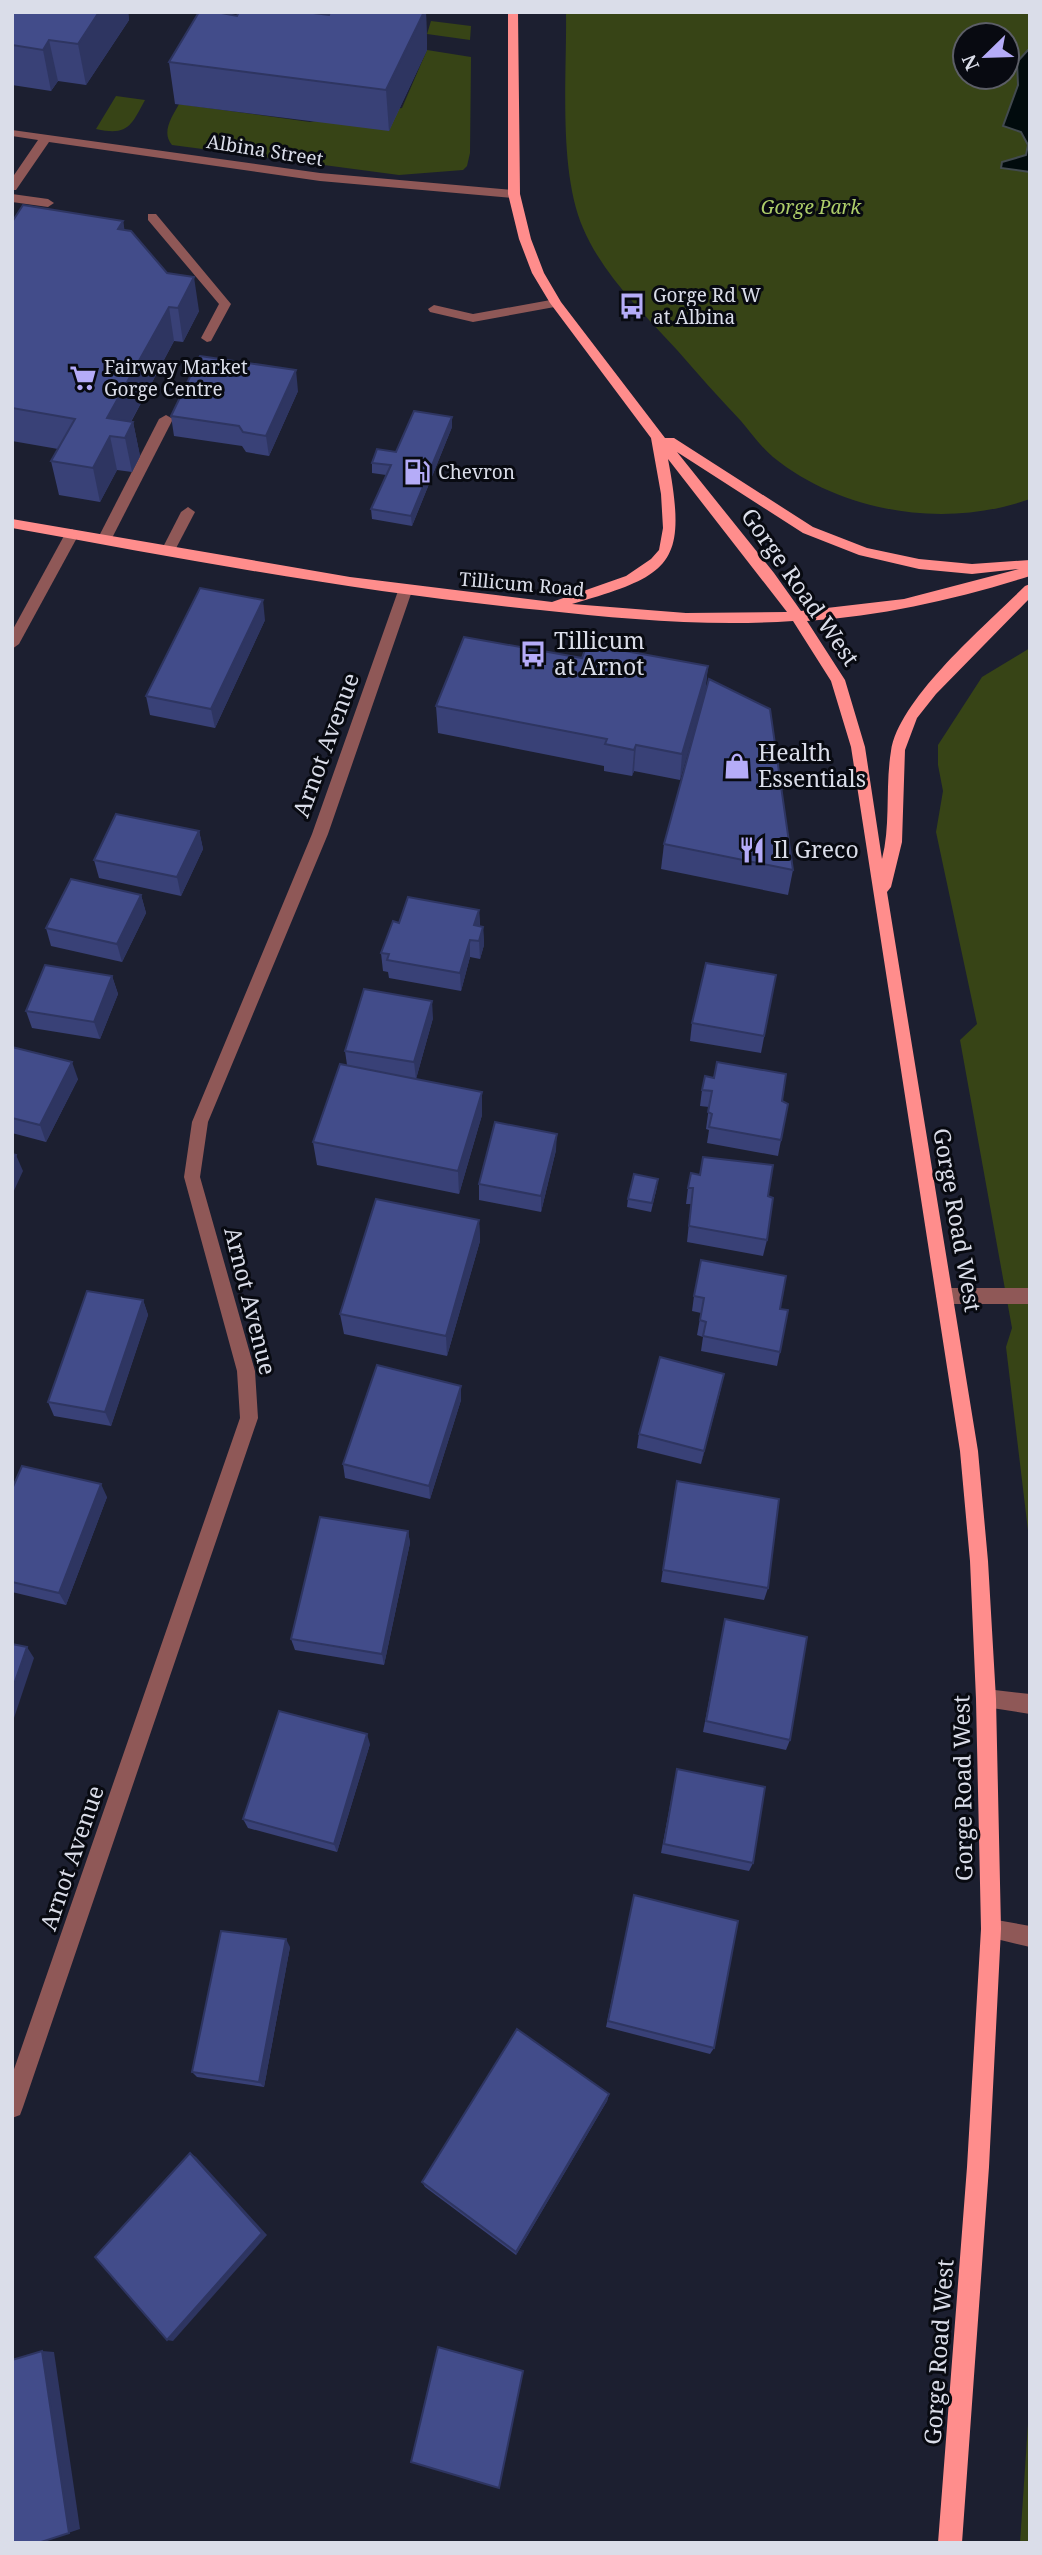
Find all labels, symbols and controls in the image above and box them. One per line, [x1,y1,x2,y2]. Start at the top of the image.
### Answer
north arrow [951,21,1021,91]
text: N [955,51,985,75]
street label: Albina Street [205,128,326,172]
park label: Gorge Park [761,194,862,220]
place label: Gorge Rd W at Albina [653,282,761,330]
bus stop icon: Gorge Rd W at Albina [617,291,647,321]
place label: Fairway Market Gorge Centre [104,354,248,402]
supermarket icon: Fairway Market Gorge Centre [68,363,98,393]
fuel station icon: Chevron [402,457,432,487]
place label: Chevron [438,459,515,485]
street label: Gorge Road West [734,501,867,672]
street label: Tillicum Road [458,566,586,602]
place label: Tillicum at Arnot [554,624,645,682]
bus stop icon: Tillicum at Arnot [518,639,548,669]
street label: Arnot Avenue [284,668,366,821]
place label: Health Essentials [758,736,866,794]
shop icon: Health Essentials [722,751,752,781]
place label: Il Greco [773,833,859,865]
restaurant icon: Il Greco [737,835,767,865]
street label: Gorge Road West [926,1125,990,1314]
street label: Arnot Avenue [217,1223,285,1378]
street label: Gorge Road West [944,1695,980,1881]
street label: Arnot Avenue [31,1781,111,1934]
street label: Gorge Road West [916,2258,960,2446]

